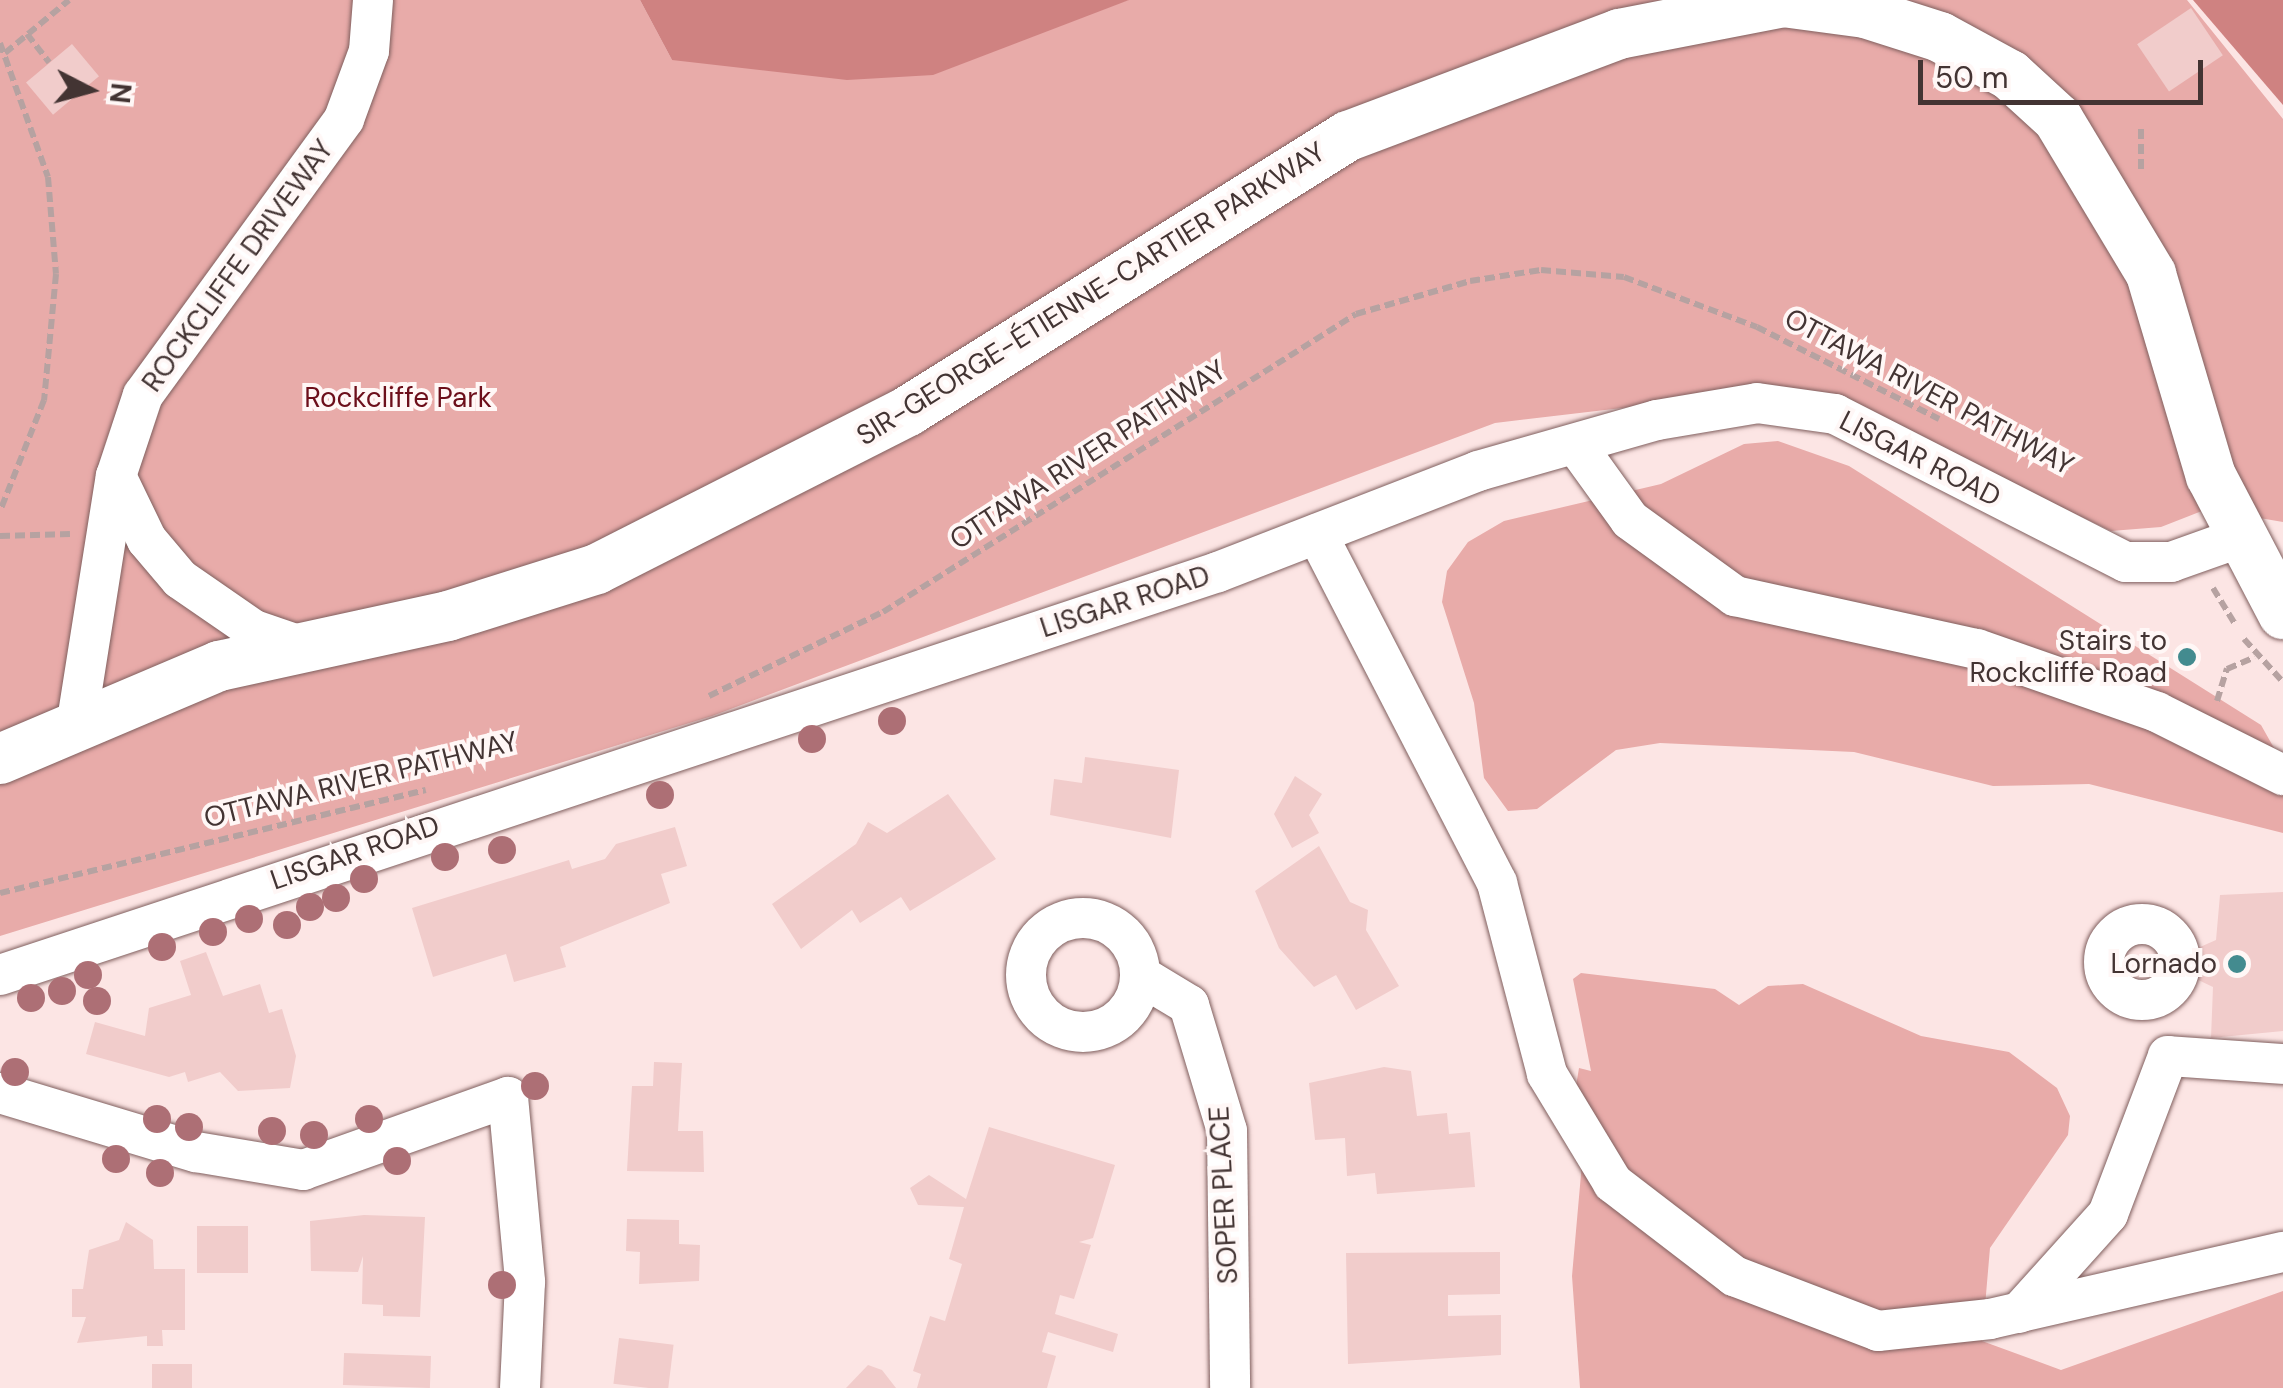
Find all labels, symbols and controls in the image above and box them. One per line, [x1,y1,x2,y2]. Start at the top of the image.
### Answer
north arrow [40,40,140,140]
scale bar [1923,40,2208,102]
text: 50 m [1935,58,2009,97]
text: N [101,81,140,105]
street label: ROCKCLIFFE DRIVEWAY [135,134,341,398]
street label: SIR-GEORGE-ÉTIENNE-CARTIER PARKWAY [851,135,1331,453]
street label: OTTAWA RIVER PATHWAY [1779,301,2079,483]
street label: OTTAWA RIVER PATHWAY [944,353,1232,557]
park label: Rockcliffe Park [304,381,492,415]
street label: LISGAR ROAD [1834,404,2006,514]
street label: LISGAR ROAD [1036,559,1214,645]
place label: Stairs to Rockcliffe Road [1969,624,2167,690]
marker: Stairs to Rockcliffe Road [2176,646,2198,668]
street label: OTTAWA RIVER PATHWAY [201,725,521,835]
street label: LISGAR ROAD [266,808,444,898]
place label: Lornado [2110,947,2217,981]
marker: Lornado [2226,953,2248,975]
street label: SOPER PLACE [1203,1105,1245,1285]

